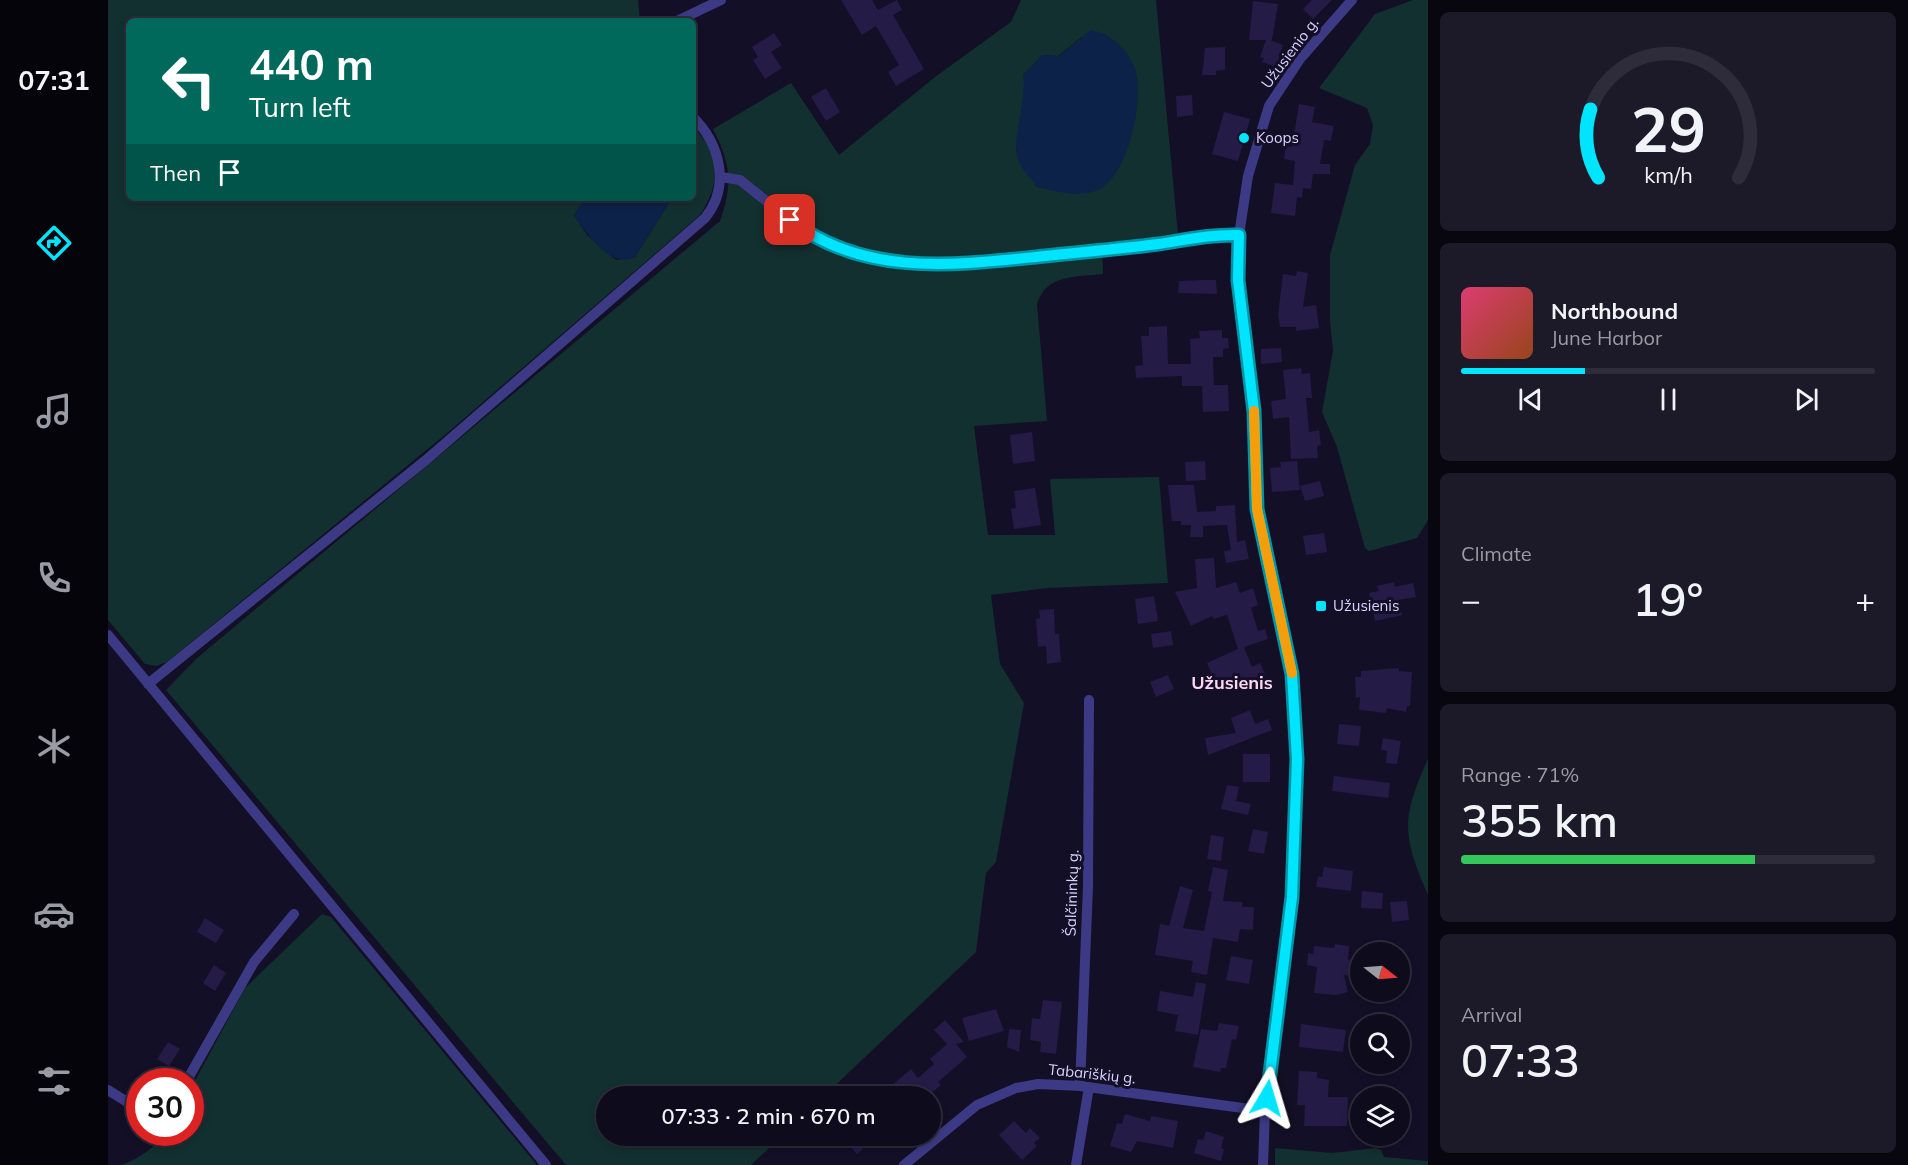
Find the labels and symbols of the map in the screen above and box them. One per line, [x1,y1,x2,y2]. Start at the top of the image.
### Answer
street label: Užusienio g. [1257,13,1322,92]
place label: Koops [1256,128,1299,147]
marker: Koops [1237,131,1251,145]
pin [764,194,815,245]
place label: Užusienis [1333,596,1399,615]
marker: Užusienis [1314,599,1328,613]
district label: Užusienis [1191,671,1273,694]
street label: Šalčininkų g. [1060,849,1083,937]
north arrow [1350,942,1410,1002]
street label: Tabariškių g. [1047,1059,1137,1088]
position arrow [1235,1066,1299,1130]
speed limit sign: 30 [126,1068,204,1146]

